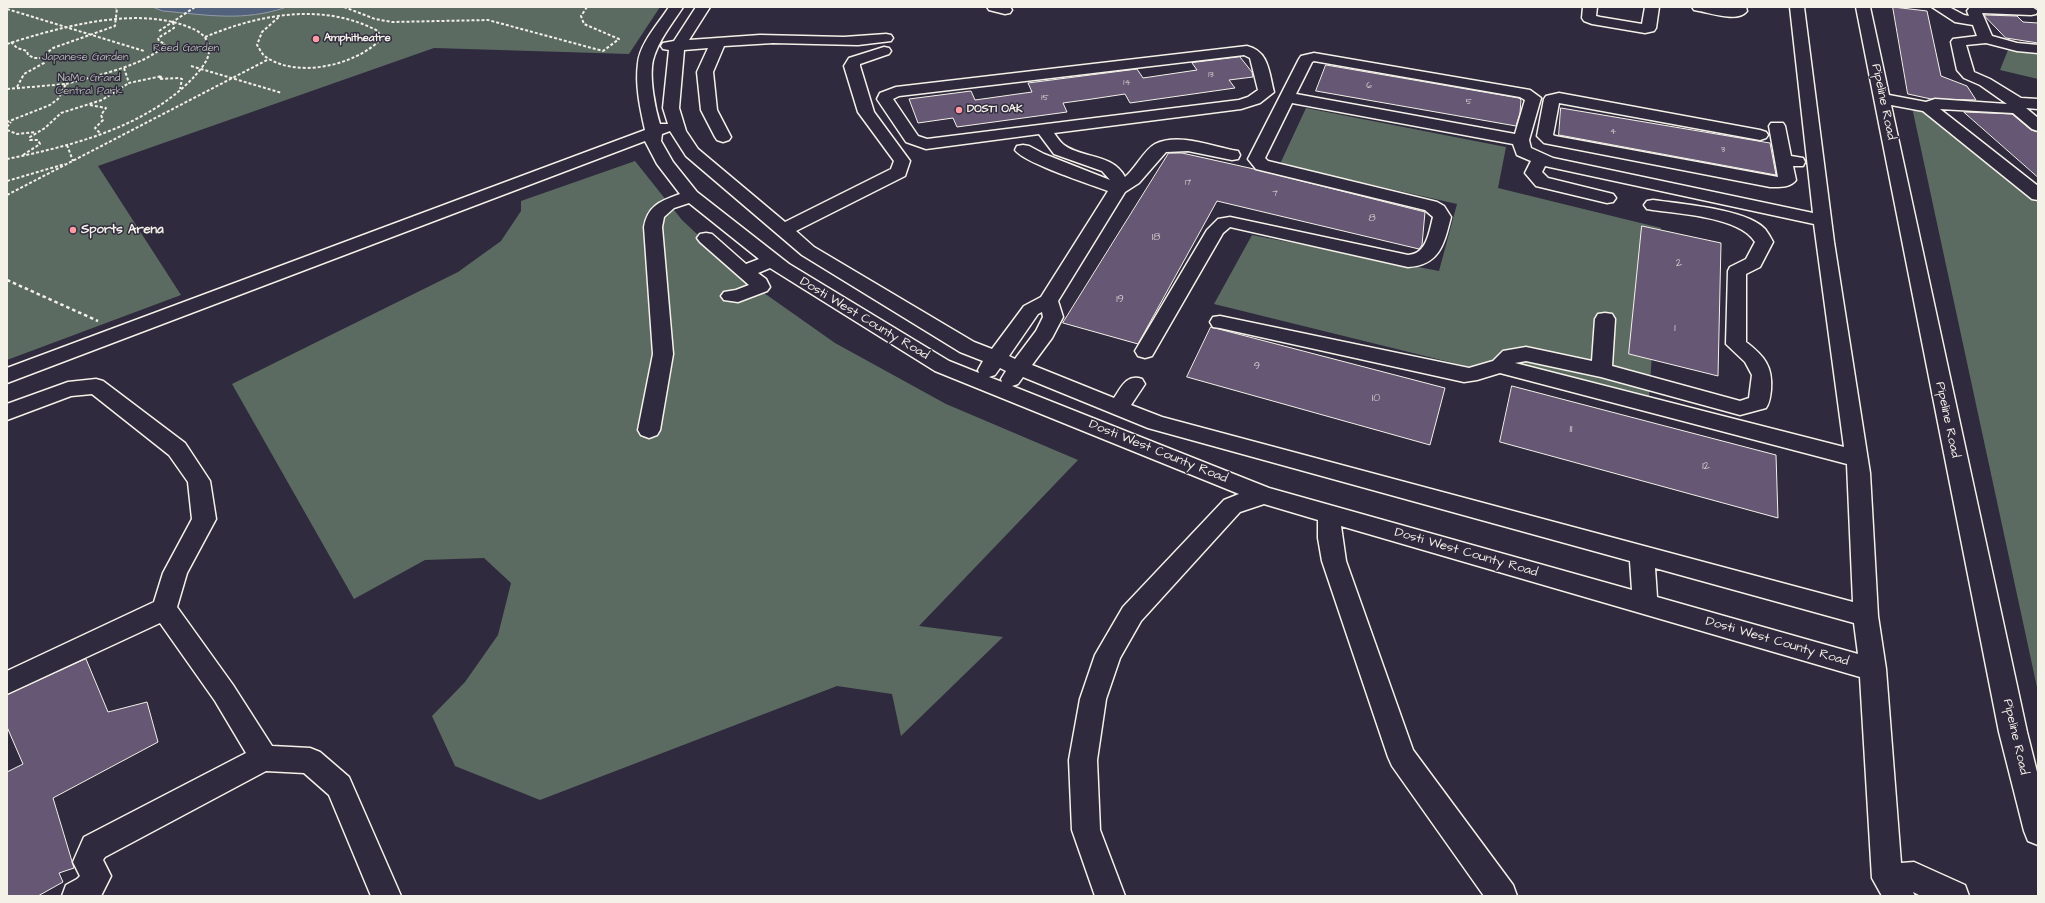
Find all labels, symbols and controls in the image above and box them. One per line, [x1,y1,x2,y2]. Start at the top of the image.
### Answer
place label: Amphitheatre [324,32,391,46]
marker: Amphitheatre [311,34,321,44]
park label: Reed Garden [153,42,219,56]
park label: Japanese Garden [42,51,128,65]
street label: Pipeline Road [1867,63,1899,141]
house number: 13 [1208,70,1214,80]
park label: NaMo Grand Central Park [56,72,122,98]
house number: 14 [1123,78,1131,88]
house number: 6 [1366,81,1372,91]
house number: 15 [1041,93,1049,103]
house number: 5 [1466,97,1472,107]
place label: DOSTI OAK [967,103,1023,117]
marker: DOSTI OAK [954,105,964,115]
house number: 4 [1610,127,1616,137]
house number: 3 [1721,145,1725,155]
house number: 17 [1185,178,1191,188]
house number: 7 [1272,189,1278,199]
house number: 8 [1368,212,1376,226]
place label: Sports Arena [81,222,164,238]
marker: Sports Arena [68,225,78,235]
house number: 18 [1152,231,1160,245]
house number: 2 [1676,257,1682,271]
street label: Dosti West County Road [797,274,931,364]
house number: 19 [1116,293,1124,307]
house number: 1 [1674,322,1676,336]
house number: 9 [1254,360,1260,374]
street label: Pipeline Road [1931,381,1963,459]
house number: 10 [1372,392,1380,406]
street label: Dosti West County Road [1086,417,1230,487]
house number: 11 [1570,423,1572,437]
house number: 12 [1702,460,1710,474]
street label: Dosti West County Road [1393,525,1539,581]
street label: Dosti West County Road [1704,614,1850,670]
street label: Pipeline Road [1999,698,2031,776]

